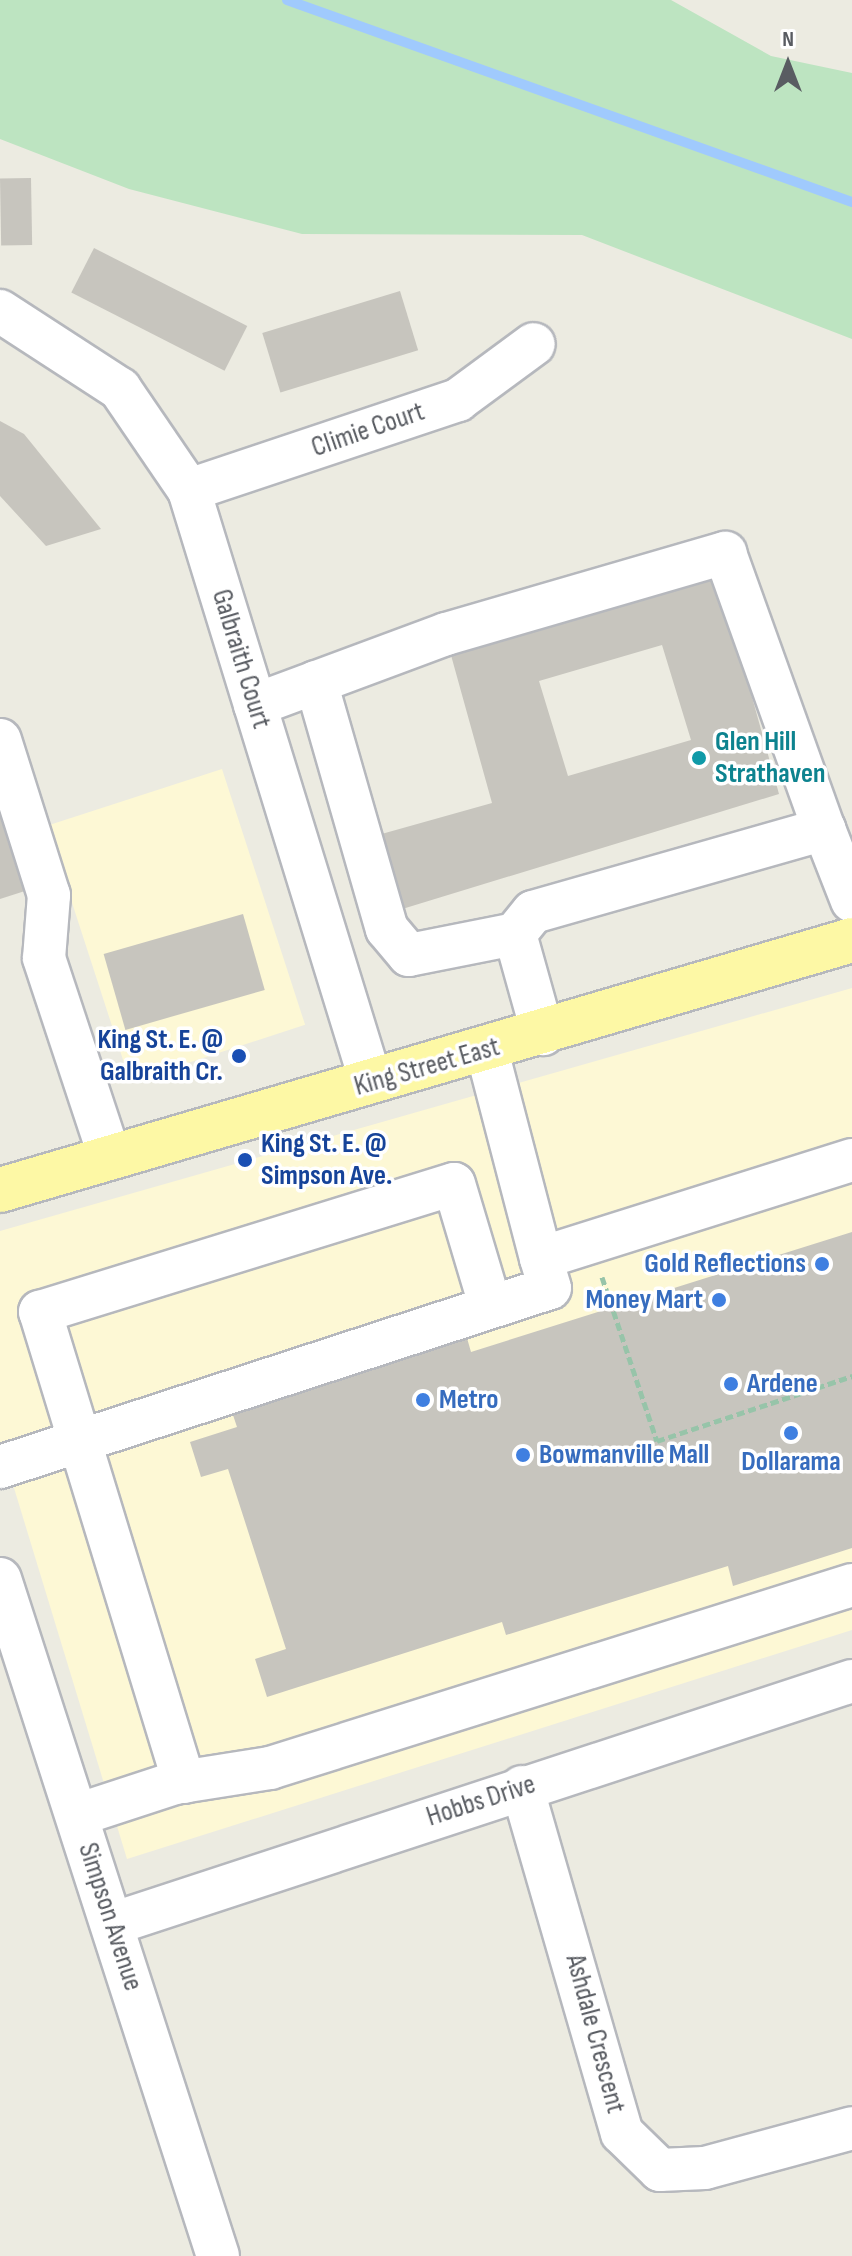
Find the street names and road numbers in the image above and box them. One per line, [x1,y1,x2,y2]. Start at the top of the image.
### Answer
street label: Climie Court [307,395,429,465]
street label: Galbraith Court [204,585,278,733]
street label: King Street East [350,1030,504,1104]
street label: Hobbs Drive [422,1768,540,1834]
street label: Simpson Avenue [70,1839,150,1995]
street label: Ashdale Crescent [558,1951,632,2117]

